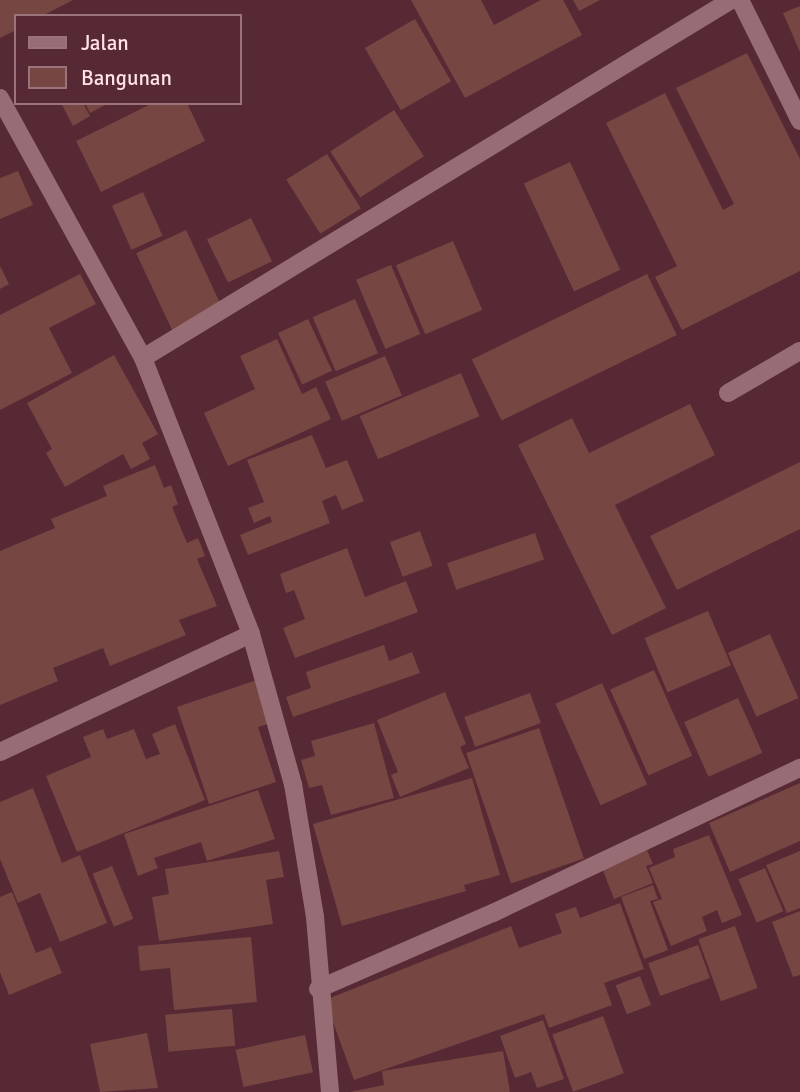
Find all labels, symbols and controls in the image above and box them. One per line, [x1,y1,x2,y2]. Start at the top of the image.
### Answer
legend [14,14,242,105]
text: Jalan [81,30,129,56]
text: Bangunan [81,65,172,91]

